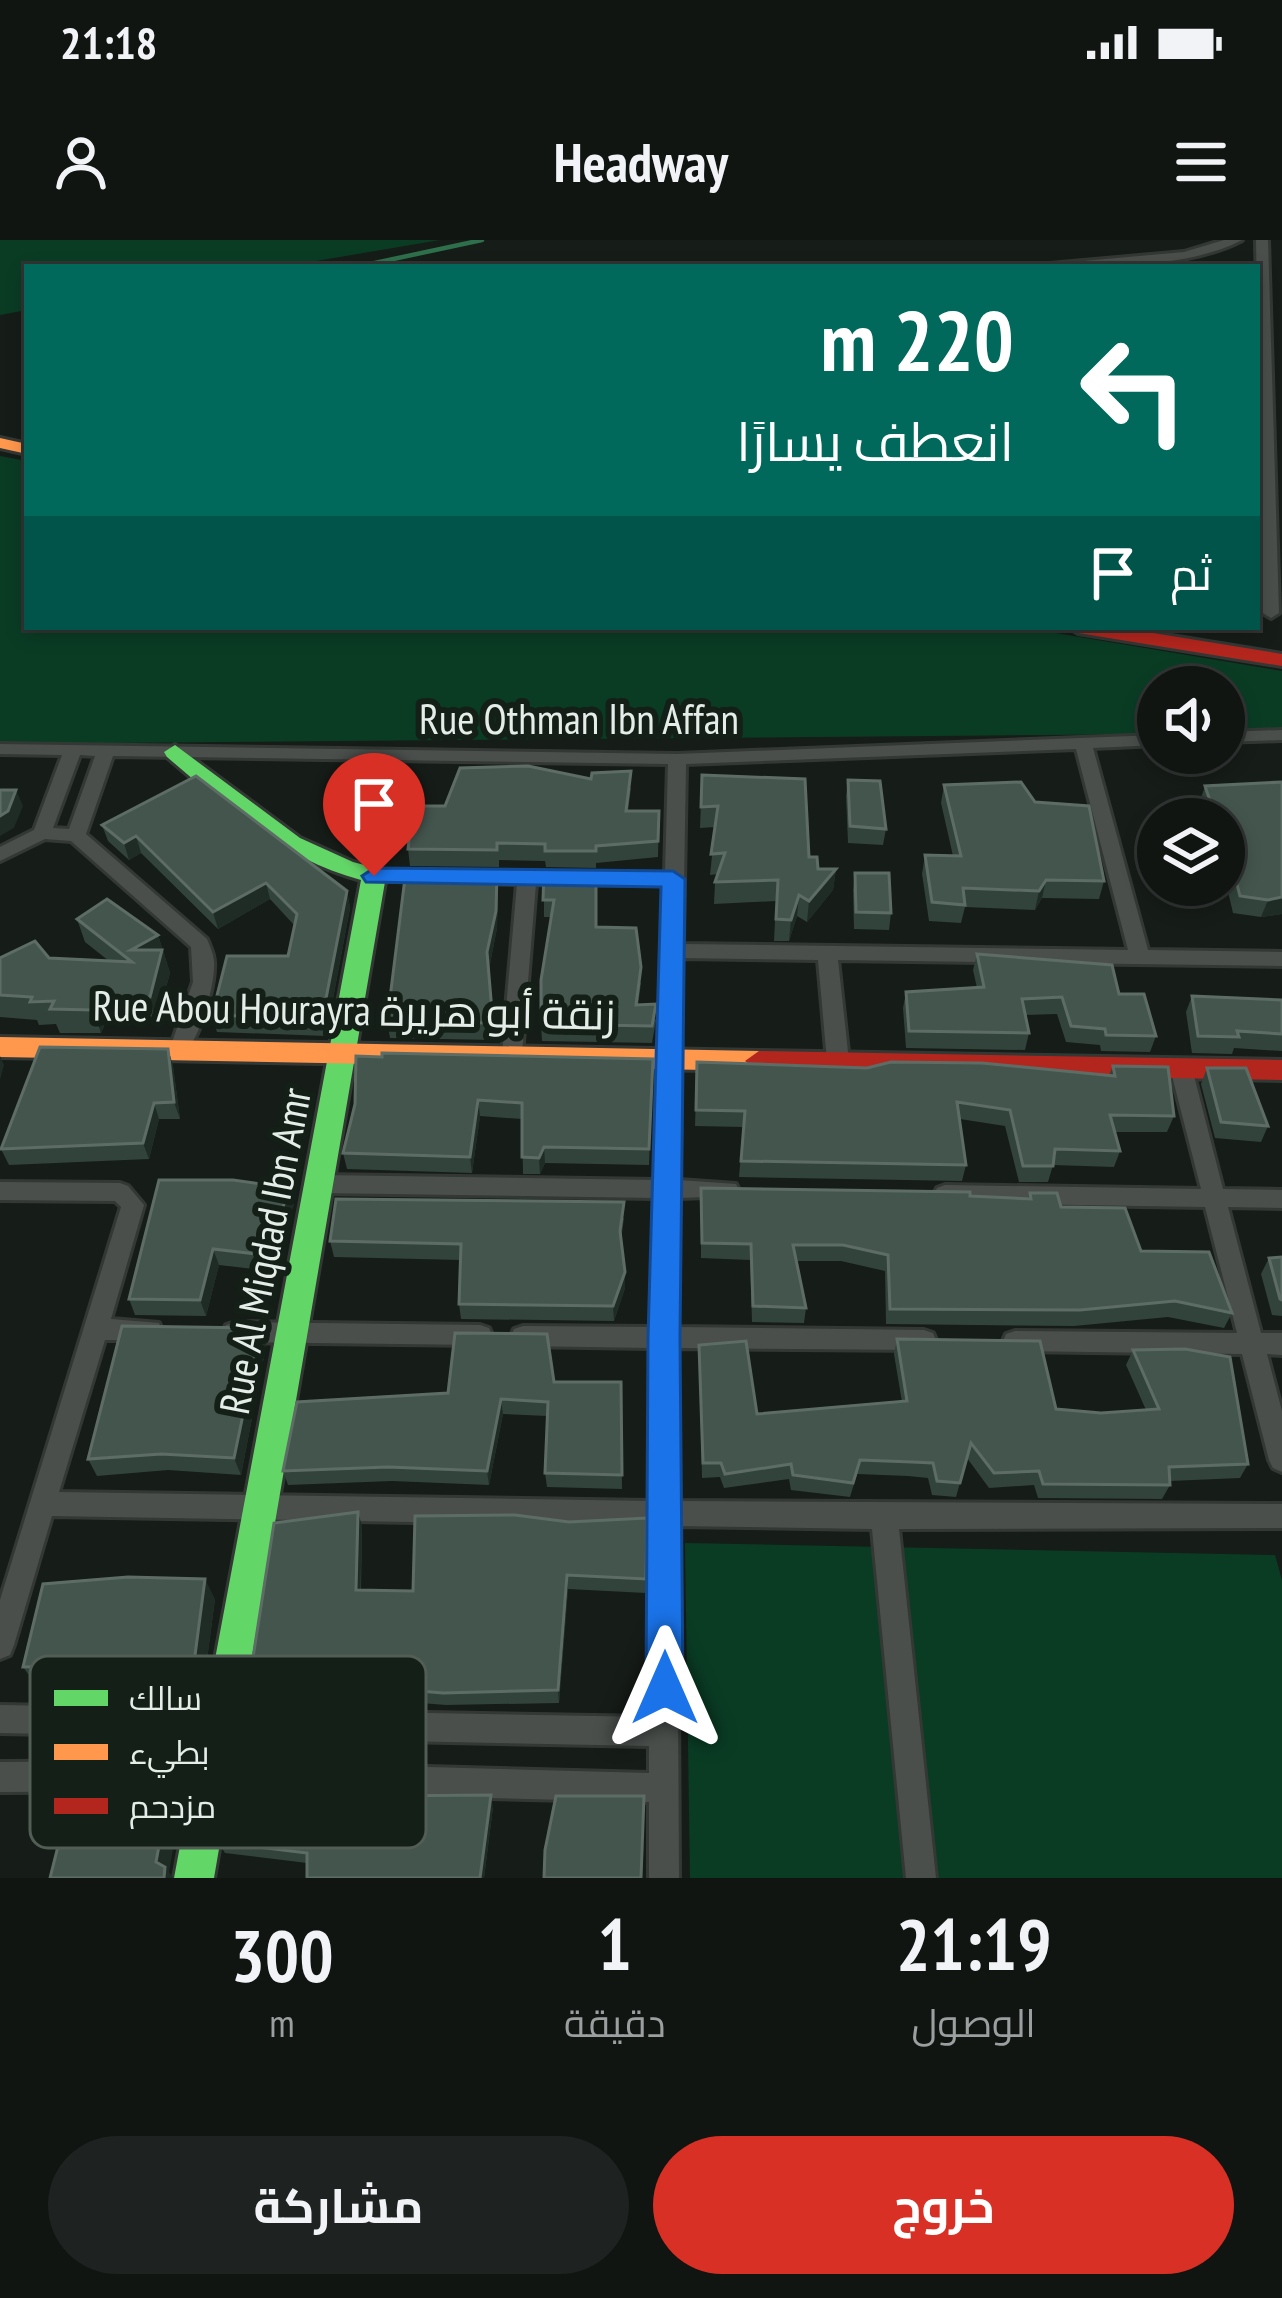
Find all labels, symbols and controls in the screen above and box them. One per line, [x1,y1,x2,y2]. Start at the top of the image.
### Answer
text: 21:18 [60,13,157,71]
text: Headway [554,127,728,197]
icon: person [48,129,114,195]
icon: menu [1168,129,1234,195]
text: 220 m [821,285,1014,394]
icon: left [1056,312,1212,468]
text: انعطف يسارًا [736,406,1014,476]
icon: arrive [1080,540,1146,606]
text: ثم [1170,544,1212,602]
map controls [1137,666,1245,906]
button: sound [1137,666,1245,774]
street label: Rue Othman Ibn Affan [419,691,739,746]
pin [323,753,425,876]
icon: arrive [341,771,407,837]
button: layers [1137,798,1245,906]
street label: Rue Abou Hourayra زنقة أبو هريرة [92,977,616,1042]
street label: Rue Al Miqdad Ibn Amr [206,1083,323,1419]
position arrow [602,1625,728,1751]
legend [30,1656,426,1848]
text: سالك [129,1676,202,1719]
text: بطيء [129,1730,210,1778]
text: مزدحم [129,1784,216,1829]
text: 1 [598,1897,632,1990]
text: 21:19 [896,1897,1052,1990]
text: 300 [230,1908,334,2001]
text: m [269,1997,295,2048]
text: دقيقة [564,1997,666,2048]
text: الوصول [912,1997,1036,2048]
button: مشاركة [48,2136,629,2274]
button: خروج [653,2136,1234,2274]

